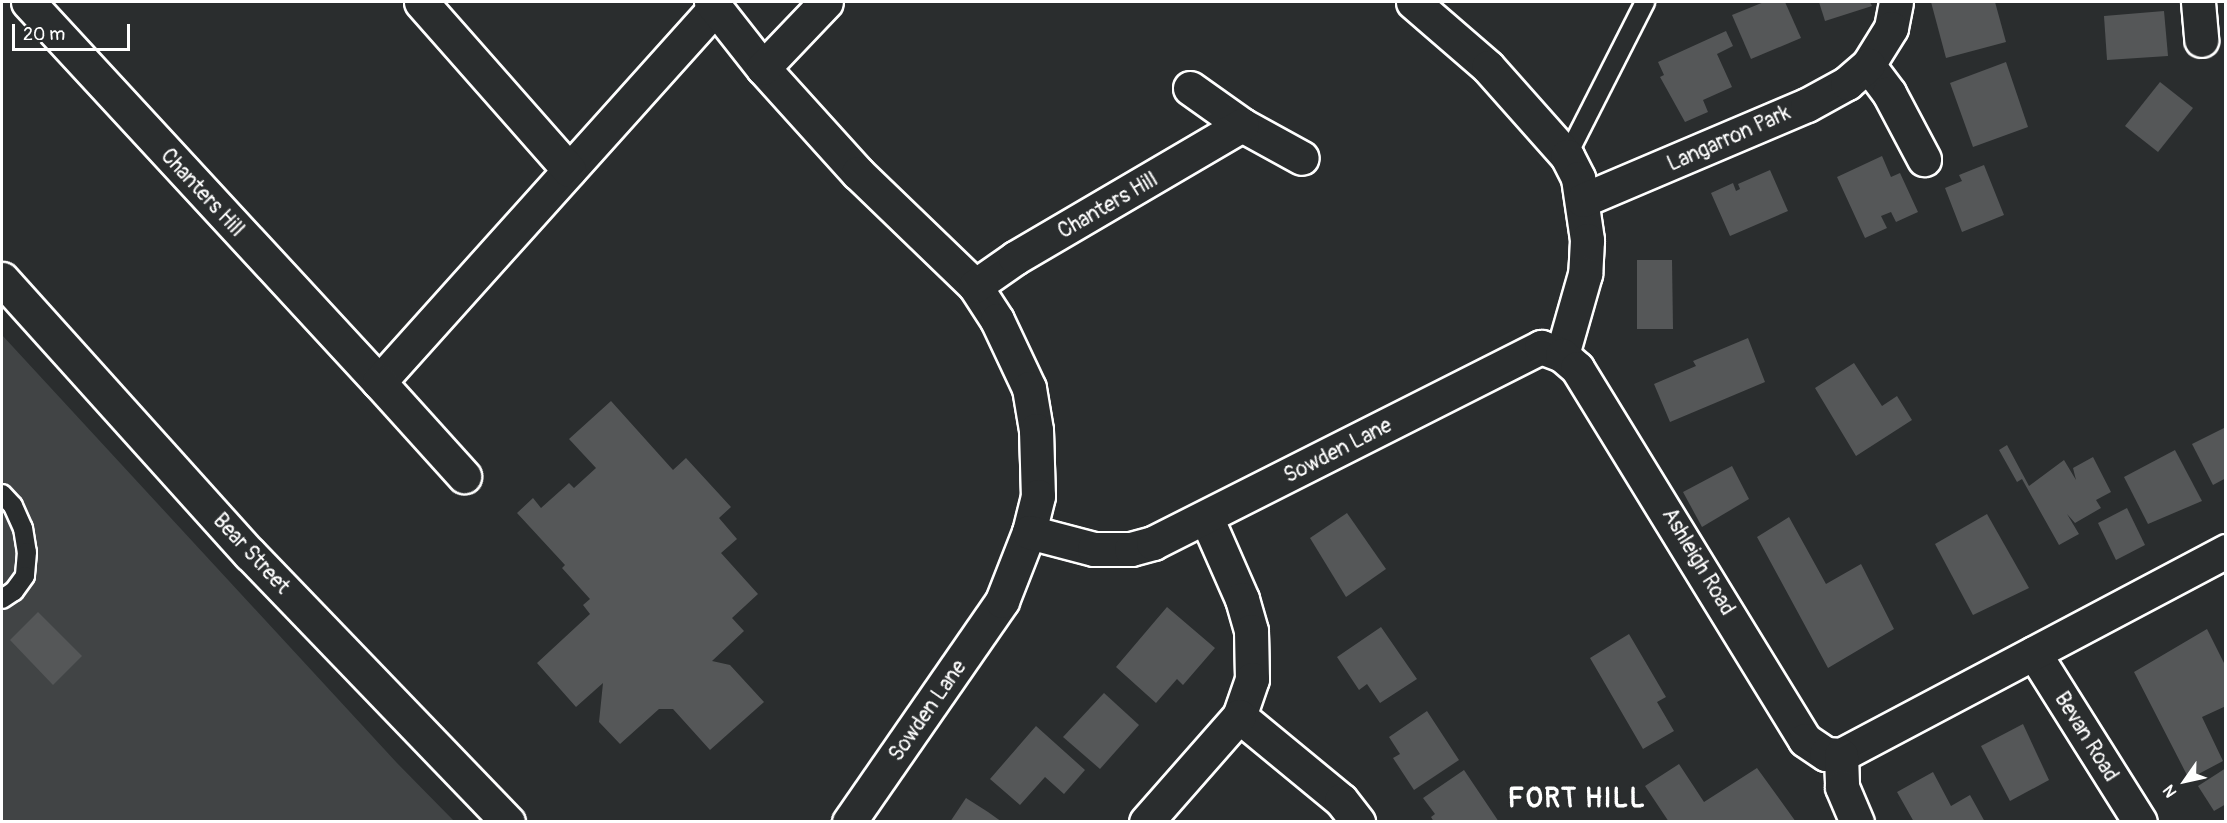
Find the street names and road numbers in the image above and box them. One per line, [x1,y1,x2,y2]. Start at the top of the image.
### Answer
street label: Langarron Park [1664,101,1794,177]
street label: Chanters Hill [155,144,249,242]
street label: Chanters Hill [1054,167,1162,245]
street label: Sowden Lane [1280,413,1396,489]
street label: Ashleigh Road [1656,504,1740,620]
street label: Bear Street [207,508,295,600]
street label: Sowden Lane [884,656,972,766]
street label: Bevan Road [2049,688,2123,786]

